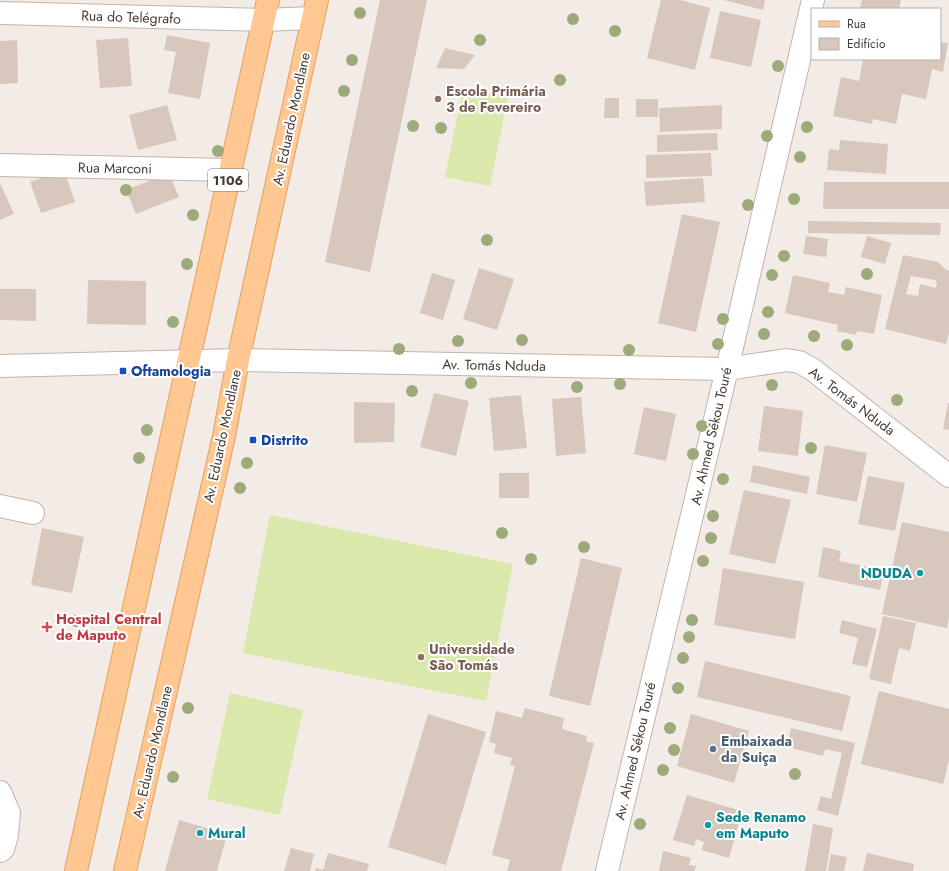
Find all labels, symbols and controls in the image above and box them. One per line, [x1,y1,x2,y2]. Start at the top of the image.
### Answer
street label: Rua do Telégrafo [81,5,182,29]
legend [811,8,941,60]
text: Rua [847,15,866,33]
text: Edifício [847,35,886,53]
street label: Av. Eduardo Mondlane [267,51,315,187]
place label: Escola Primária 3 de Fevereiro [446,81,546,117]
marker: Escola Primária 3 de Fevereiro [433,94,443,104]
street label: Rua Marconi [78,157,152,179]
road number: 1106 [208,169,248,191]
street label: Av. Tomás Nduda [442,354,546,376]
place label: Oftamologia [131,361,211,381]
street label: Av. Tomás Nduda [805,362,899,440]
street label: Av. Ahmed Sékou Touré [685,365,737,507]
marker: Oftamologia [118,366,128,376]
street label: Av. Eduardo Mondlane [198,368,246,504]
place label: Distrito [261,430,308,450]
marker: Distrito [248,435,258,445]
place label: NDUDA [861,563,913,583]
marker: NDUDA [915,568,925,578]
place label: Hospital Central de Maputo [56,609,162,645]
marker: Hospital Central de Maputo [41,621,53,633]
place label: Universidade São Tomás [429,639,515,675]
marker: Universidade São Tomás [416,652,426,662]
street label: Av. Ahmed Sékou Touré [609,680,661,822]
street label: Av. Eduardo Mondlane [127,684,177,820]
place label: Embaixada da Suiça [721,731,792,767]
marker: Embaixada da Suiça [708,744,718,754]
place label: Sede Renamo em Maputo [716,807,806,843]
marker: Sede Renamo em Maputo [703,820,713,830]
place label: Mural [208,823,246,843]
marker: Mural [195,828,205,838]

